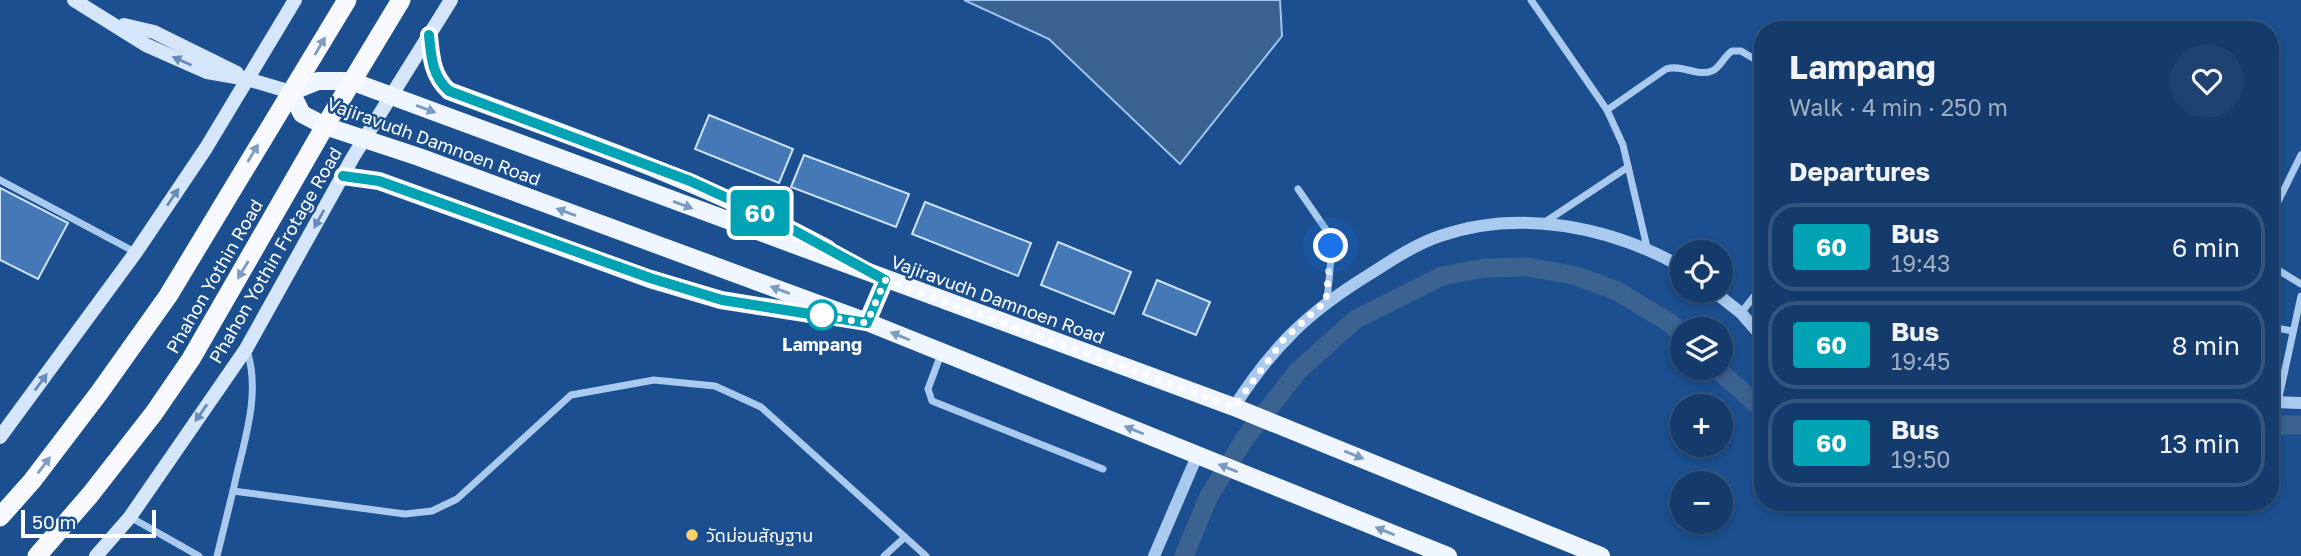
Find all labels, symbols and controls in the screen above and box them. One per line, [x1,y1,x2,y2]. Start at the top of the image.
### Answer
one-way arrow [313,37,326,56]
button: heart [2170,44,2244,118]
text: Lampang [1789,47,1936,86]
one-way arrow [172,55,192,67]
street label: Vajiravudh Damnoen Road [324,92,544,190]
text: Walk · 4 min · 250 m [1789,93,2008,121]
one-way arrow [415,104,436,115]
street label: Phahon Yothin Frotage Road [204,143,346,367]
one-way arrow [246,143,259,162]
text: Departures [1789,156,1930,187]
one-way arrow [166,188,179,207]
line badge: 60 [728,190,792,236]
street label: Phahon Yothin Road [161,195,267,357]
text: 60 [745,198,775,227]
one-way arrow [673,200,694,211]
one-way arrow [556,206,577,217]
one-way arrow [313,209,325,229]
text: Bus [1891,218,1939,249]
your location [1313,228,1348,263]
text: 60 [1816,232,1847,261]
text: 6 min [2172,232,2240,263]
map controls [1670,240,1733,534]
button: locate [1670,240,1733,303]
text: 19:43 [1891,249,1950,277]
street label: Vajiravudh Damnoen Road [888,250,1108,348]
one-way arrow [237,261,249,280]
one-way arrow [769,285,790,296]
marker: Lampang [807,300,837,330]
text: Bus [1891,316,1939,347]
button: layers [1670,317,1733,380]
one-way arrow [890,330,910,342]
text: 60 [1816,330,1847,359]
text: 8 min [2172,330,2240,361]
place label: Lampang [782,333,862,355]
text: 19:45 [1891,347,1950,375]
one-way arrow [33,373,47,391]
button: + [1670,394,1733,457]
one-way arrow [194,404,208,422]
text: Bus [1891,414,1939,445]
one-way arrow [1123,425,1144,436]
text: 60 [1816,428,1847,457]
text: 13 min [2160,428,2240,459]
text: 19:50 [1891,445,1951,473]
one-way arrow [1344,449,1365,460]
one-way arrow [37,457,52,475]
one-way arrow [1218,462,1238,474]
button: − [1670,471,1733,534]
scale bar [21,507,156,539]
text: 50 m [32,510,76,533]
place label: วัดม่อนสัญฐาน [706,524,813,546]
one-way arrow [1374,525,1395,536]
marker: วัดม่อนสัญฐาน [684,527,700,543]

